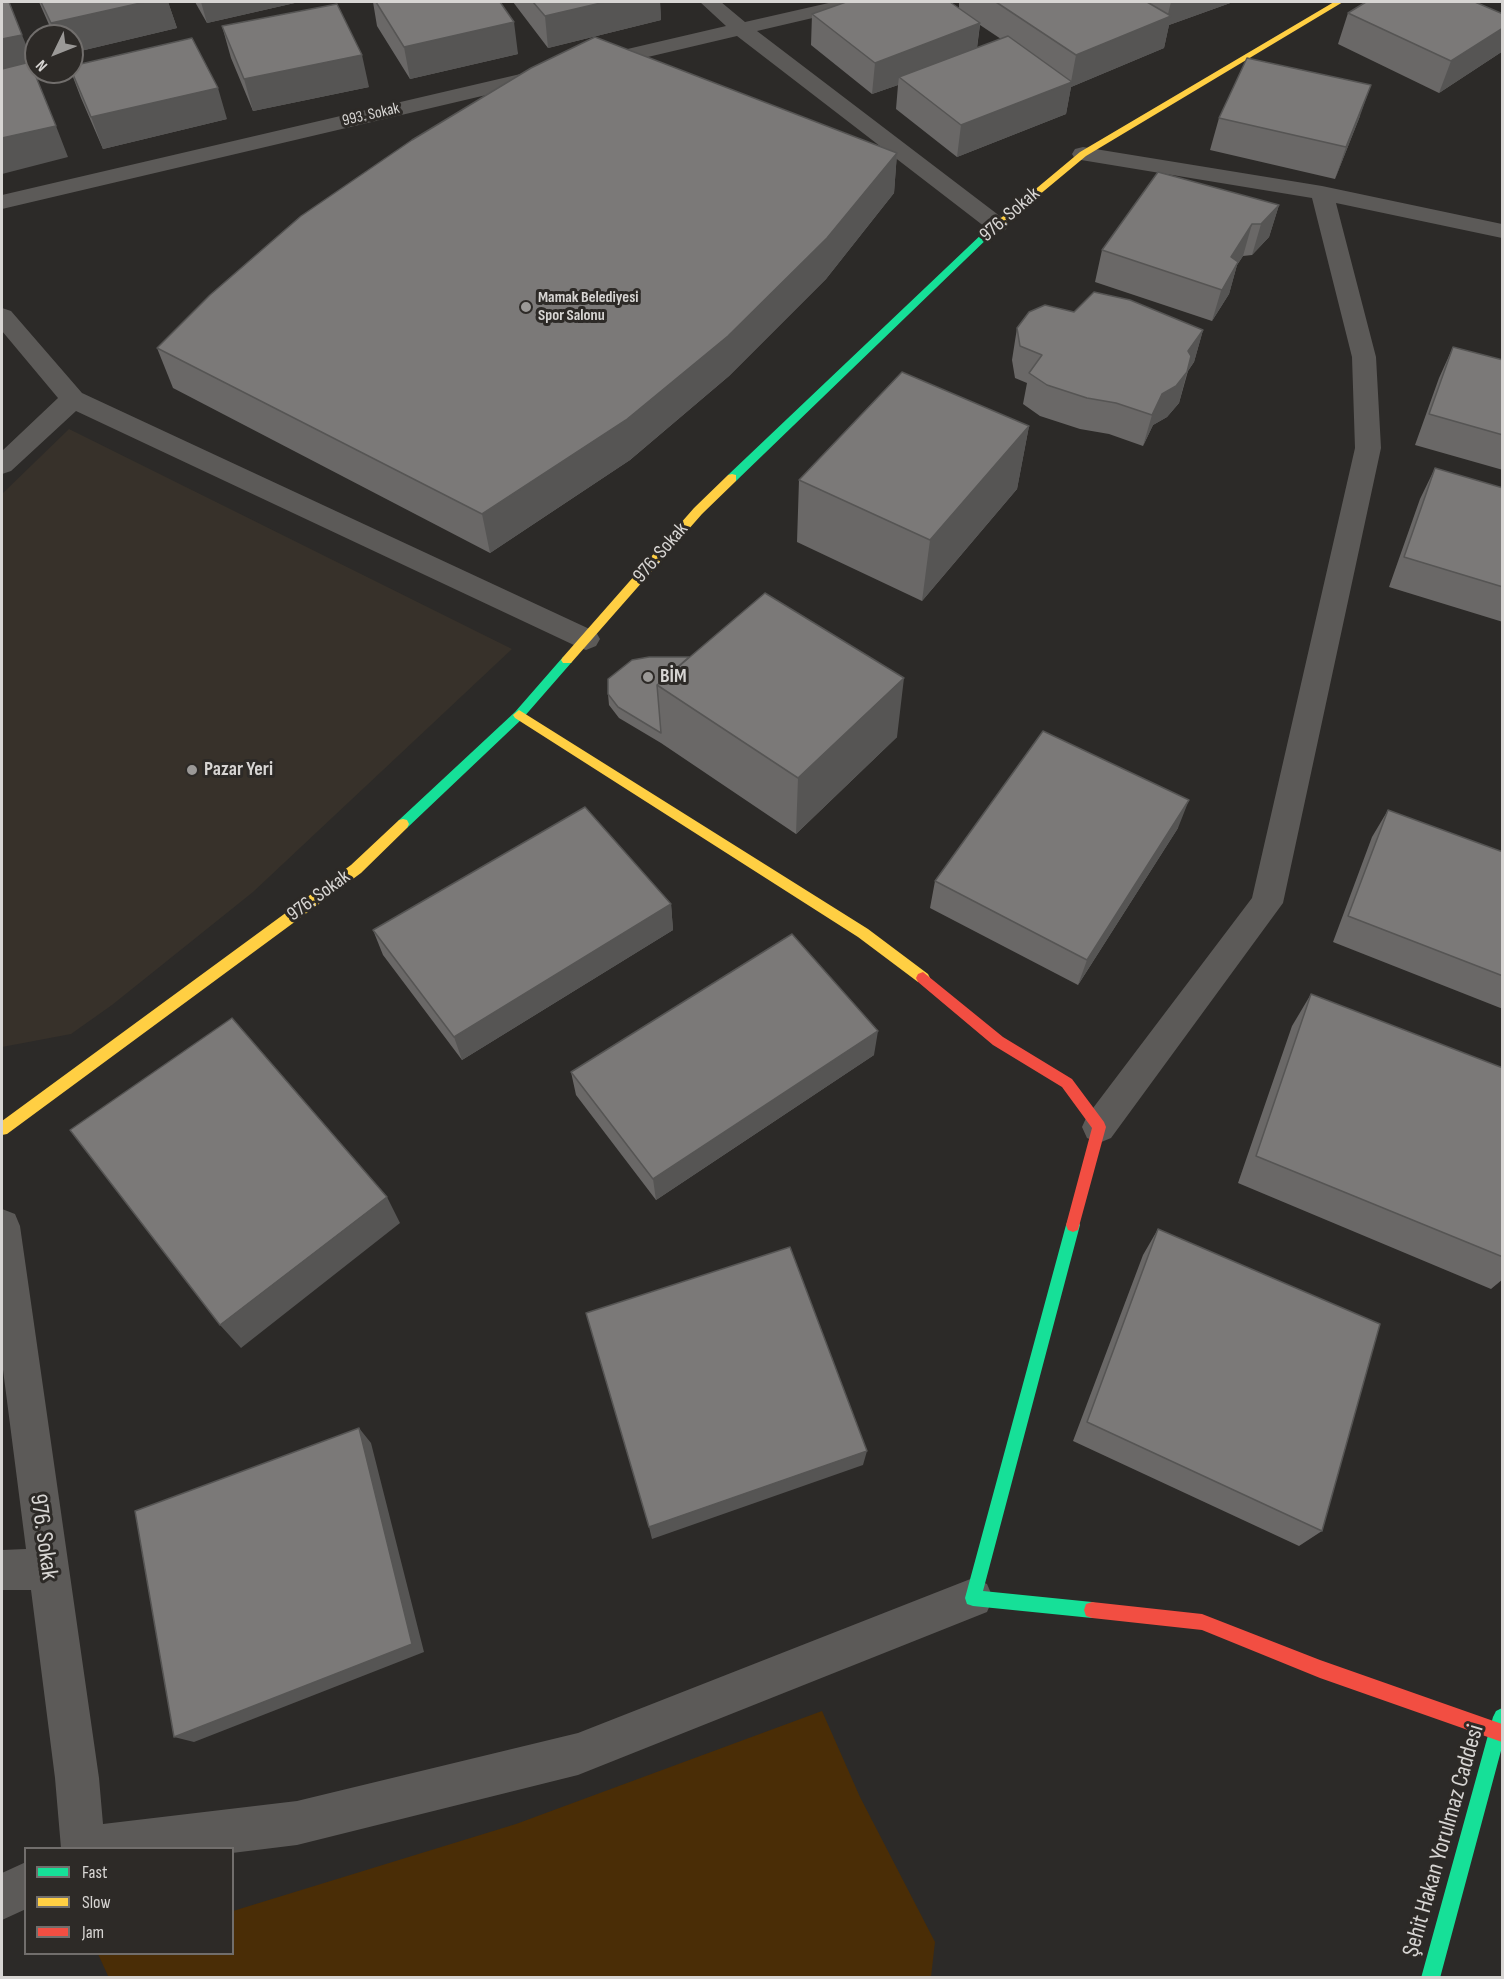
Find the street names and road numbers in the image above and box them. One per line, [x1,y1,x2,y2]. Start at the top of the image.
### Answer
street label: 993. Sokak [340,99,402,131]
street label: 976. Sokak [975,182,1045,248]
street label: 976. Sokak [628,518,694,588]
street label: 976. Sokak [283,865,355,927]
street label: 976. Sokak [23,1492,63,1582]
street label: Şehit Hakan Yorulmaz Caddesi [1397,1722,1491,1960]

